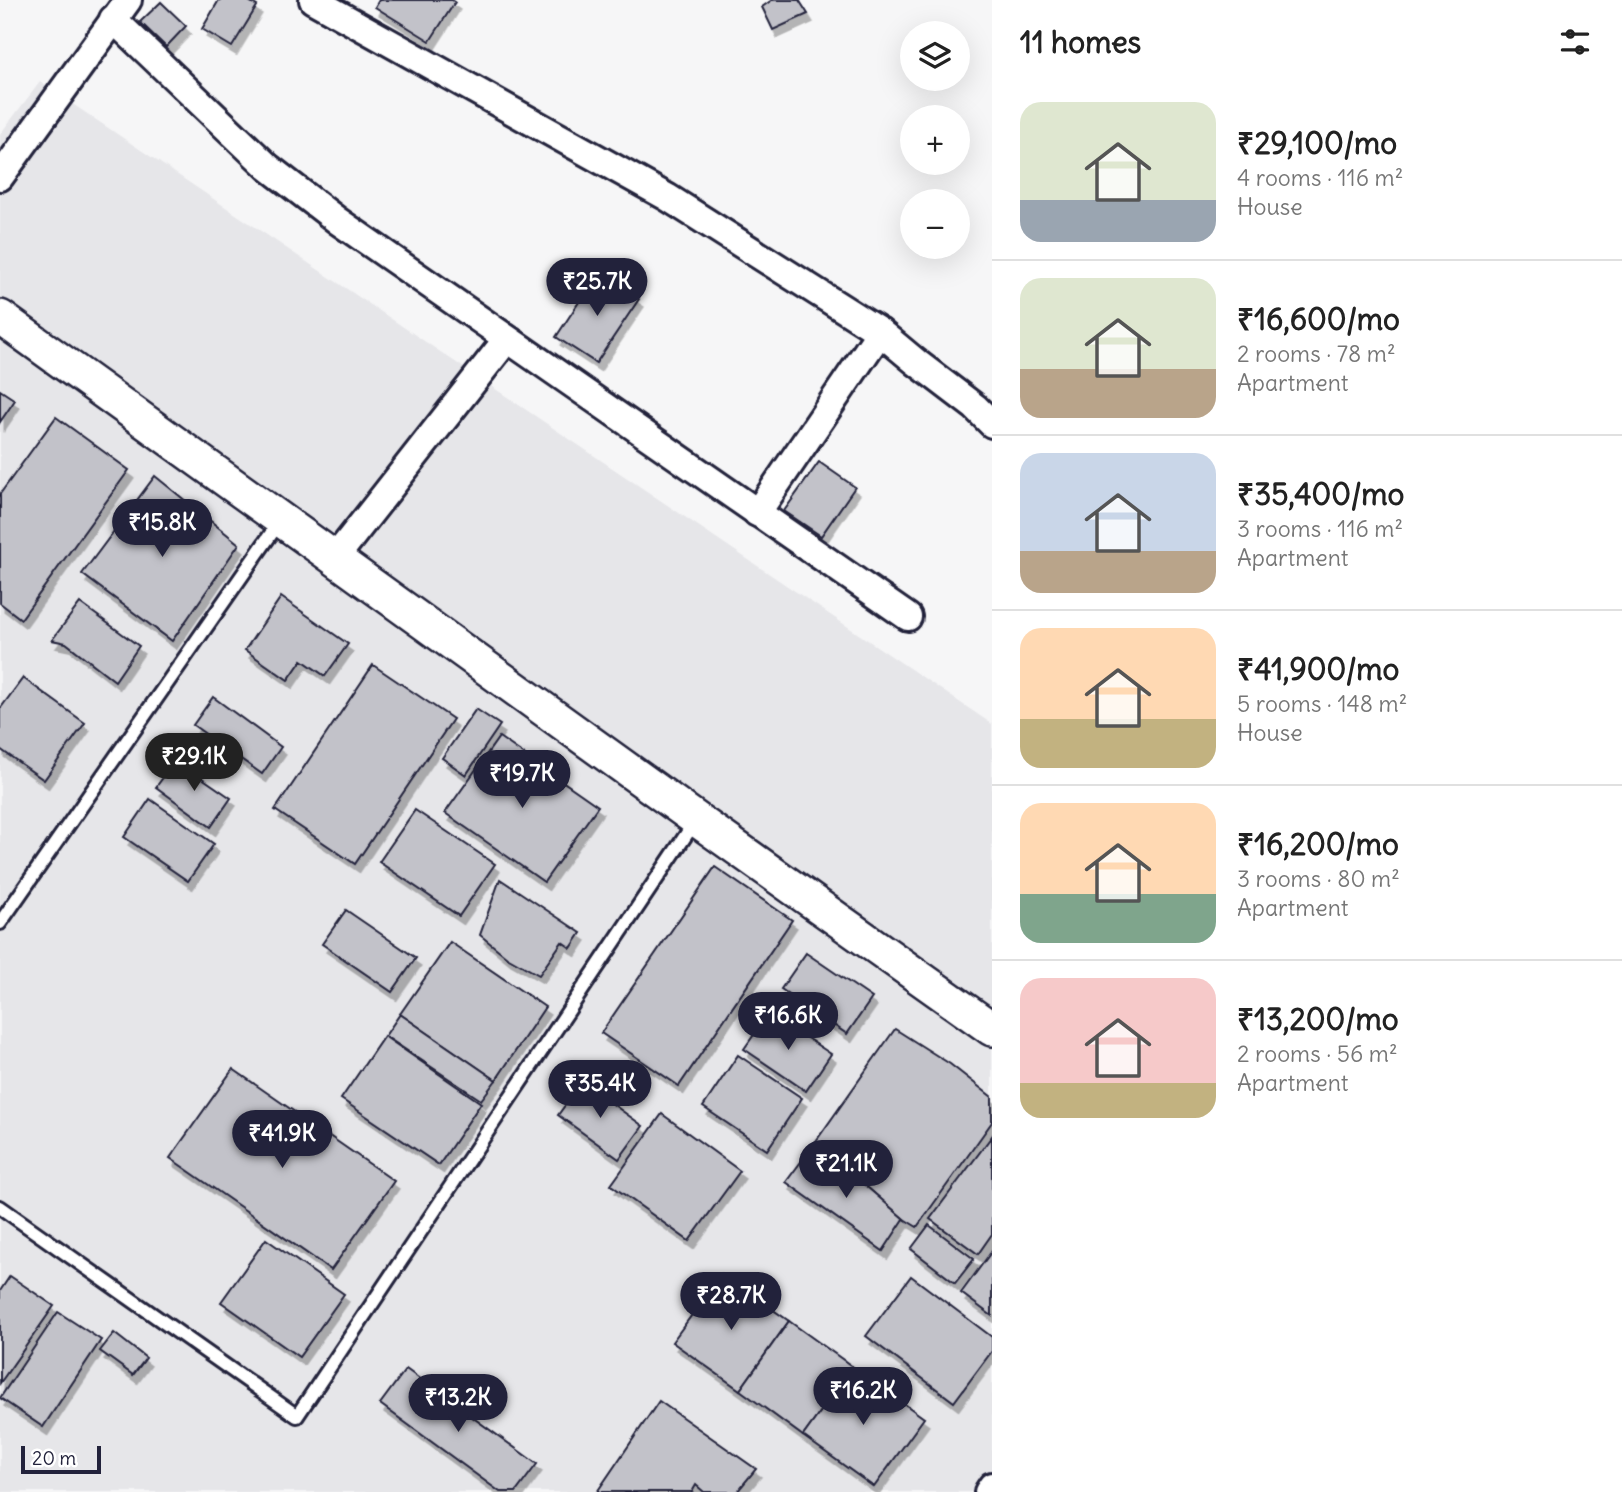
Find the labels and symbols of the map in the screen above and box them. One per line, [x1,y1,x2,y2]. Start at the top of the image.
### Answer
pin: ₹25.7K [540,258,654,318]
pin: ₹15.8K [105,500,219,559]
pin: ₹29.1K [137,734,251,793]
pin: ₹19.7K [465,750,579,810]
pin: ₹16.6K [731,992,845,1052]
pin: ₹35.4K [543,1060,657,1120]
pin: ₹41.9K [225,1110,339,1170]
pin: ₹21.1K [789,1140,903,1200]
pin: ₹28.7K [674,1272,788,1332]
pin: ₹16.2K [806,1368,920,1427]
pin: ₹13.2K [401,1374,515,1434]
scale bar [21,1443,102,1475]

